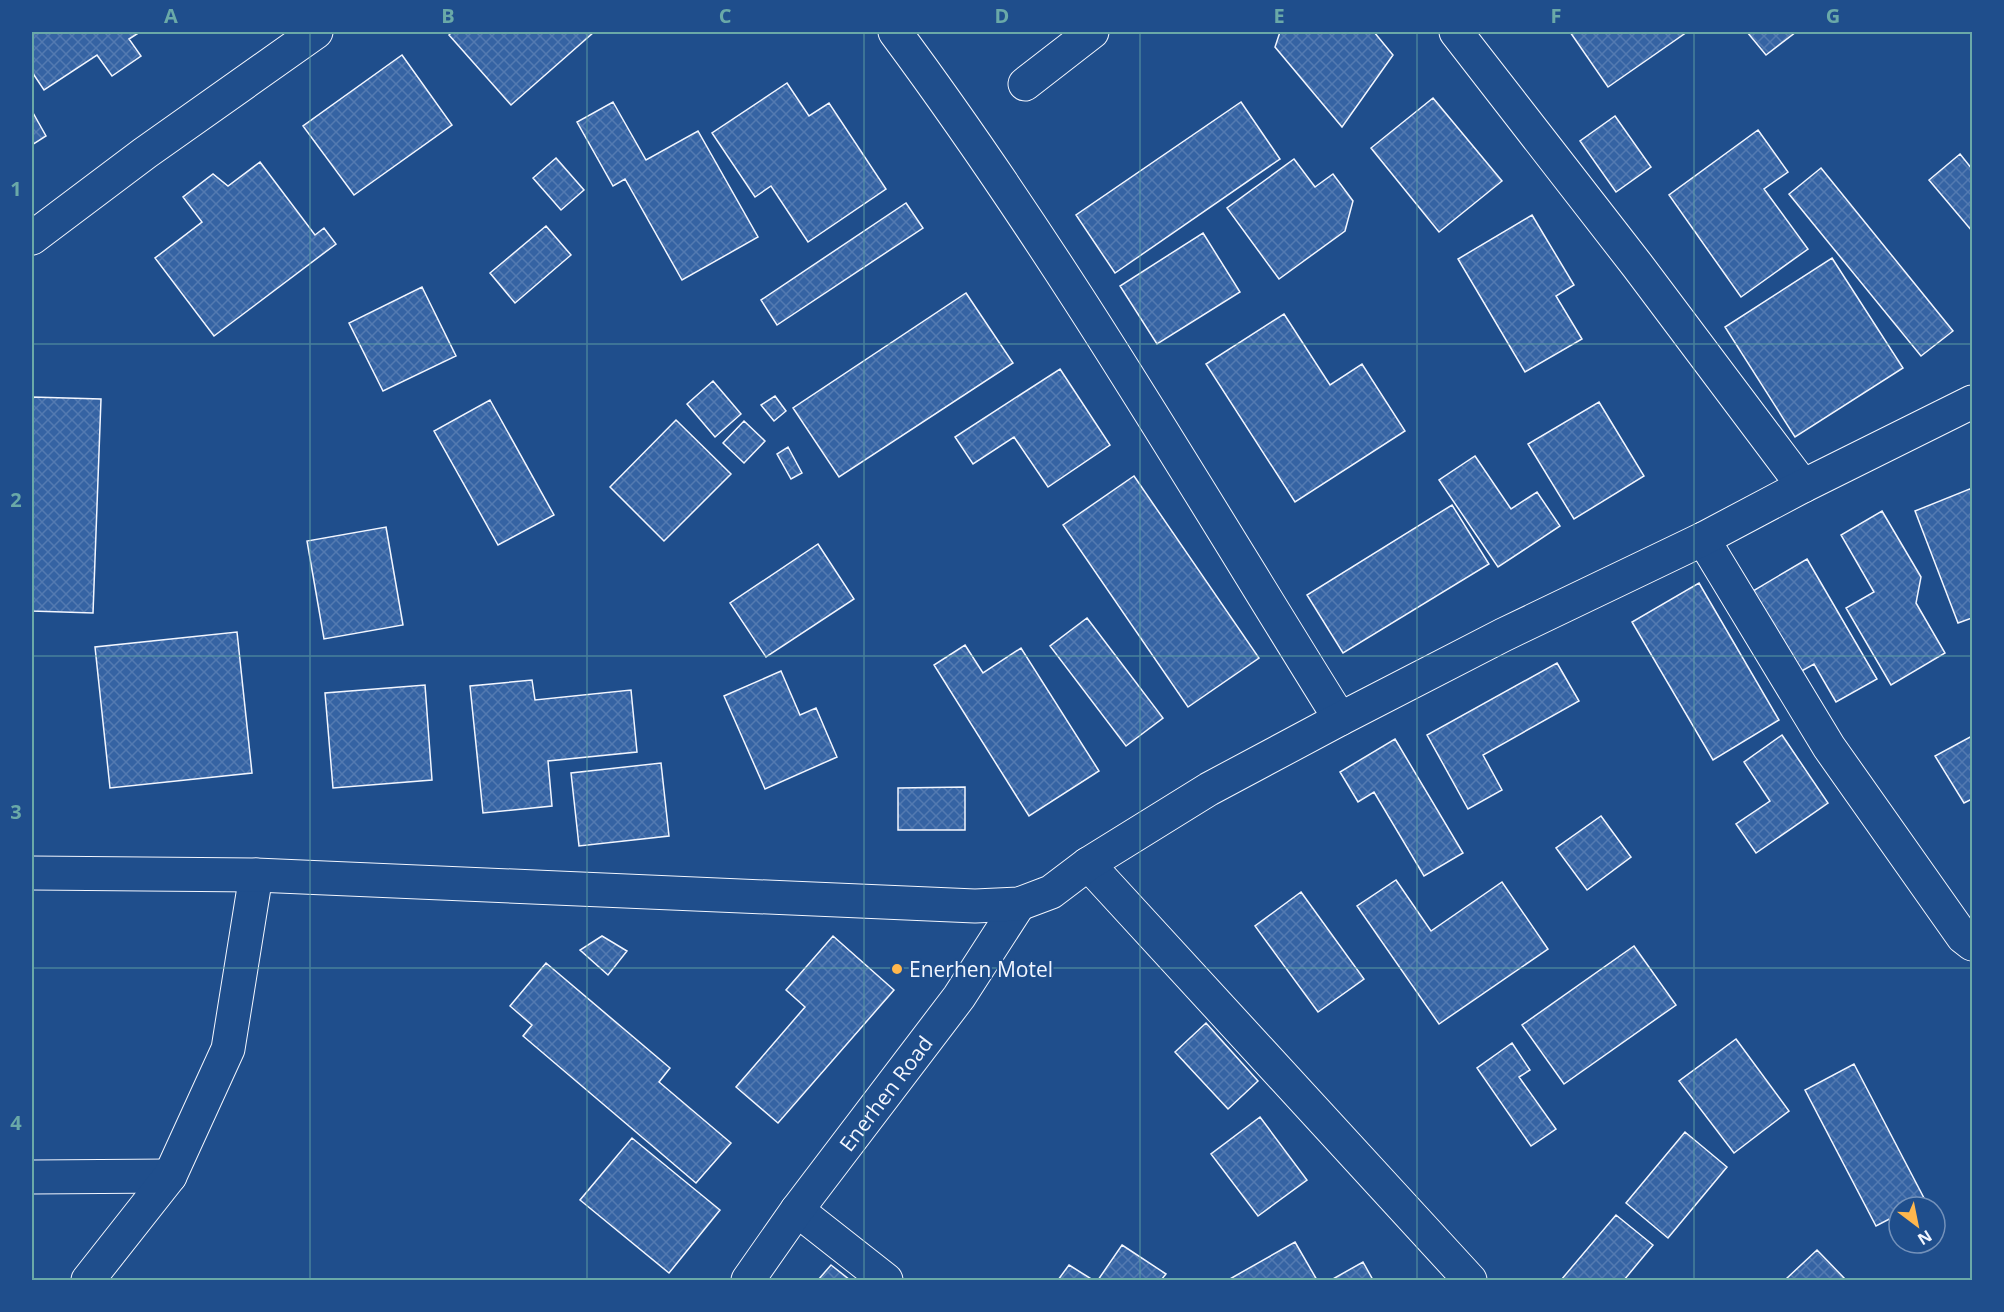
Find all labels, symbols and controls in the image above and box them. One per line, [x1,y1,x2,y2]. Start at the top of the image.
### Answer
text: A [164,2,178,29]
text: B [441,2,455,29]
text: C [719,2,732,29]
text: D [995,2,1009,29]
text: E [1273,2,1285,29]
text: F [1551,2,1561,29]
text: G [1826,2,1840,29]
text: 1 [10,175,22,202]
text: 2 [10,486,22,513]
text: 3 [10,798,22,825]
place label: Enerhen Motel [909,955,1053,983]
marker: Enerhen Motel [890,962,904,976]
street label: Enerhen Road [833,1030,939,1157]
text: 4 [10,1109,22,1136]
north arrow [1887,1195,1947,1255]
text: N [1914,1225,1936,1250]

